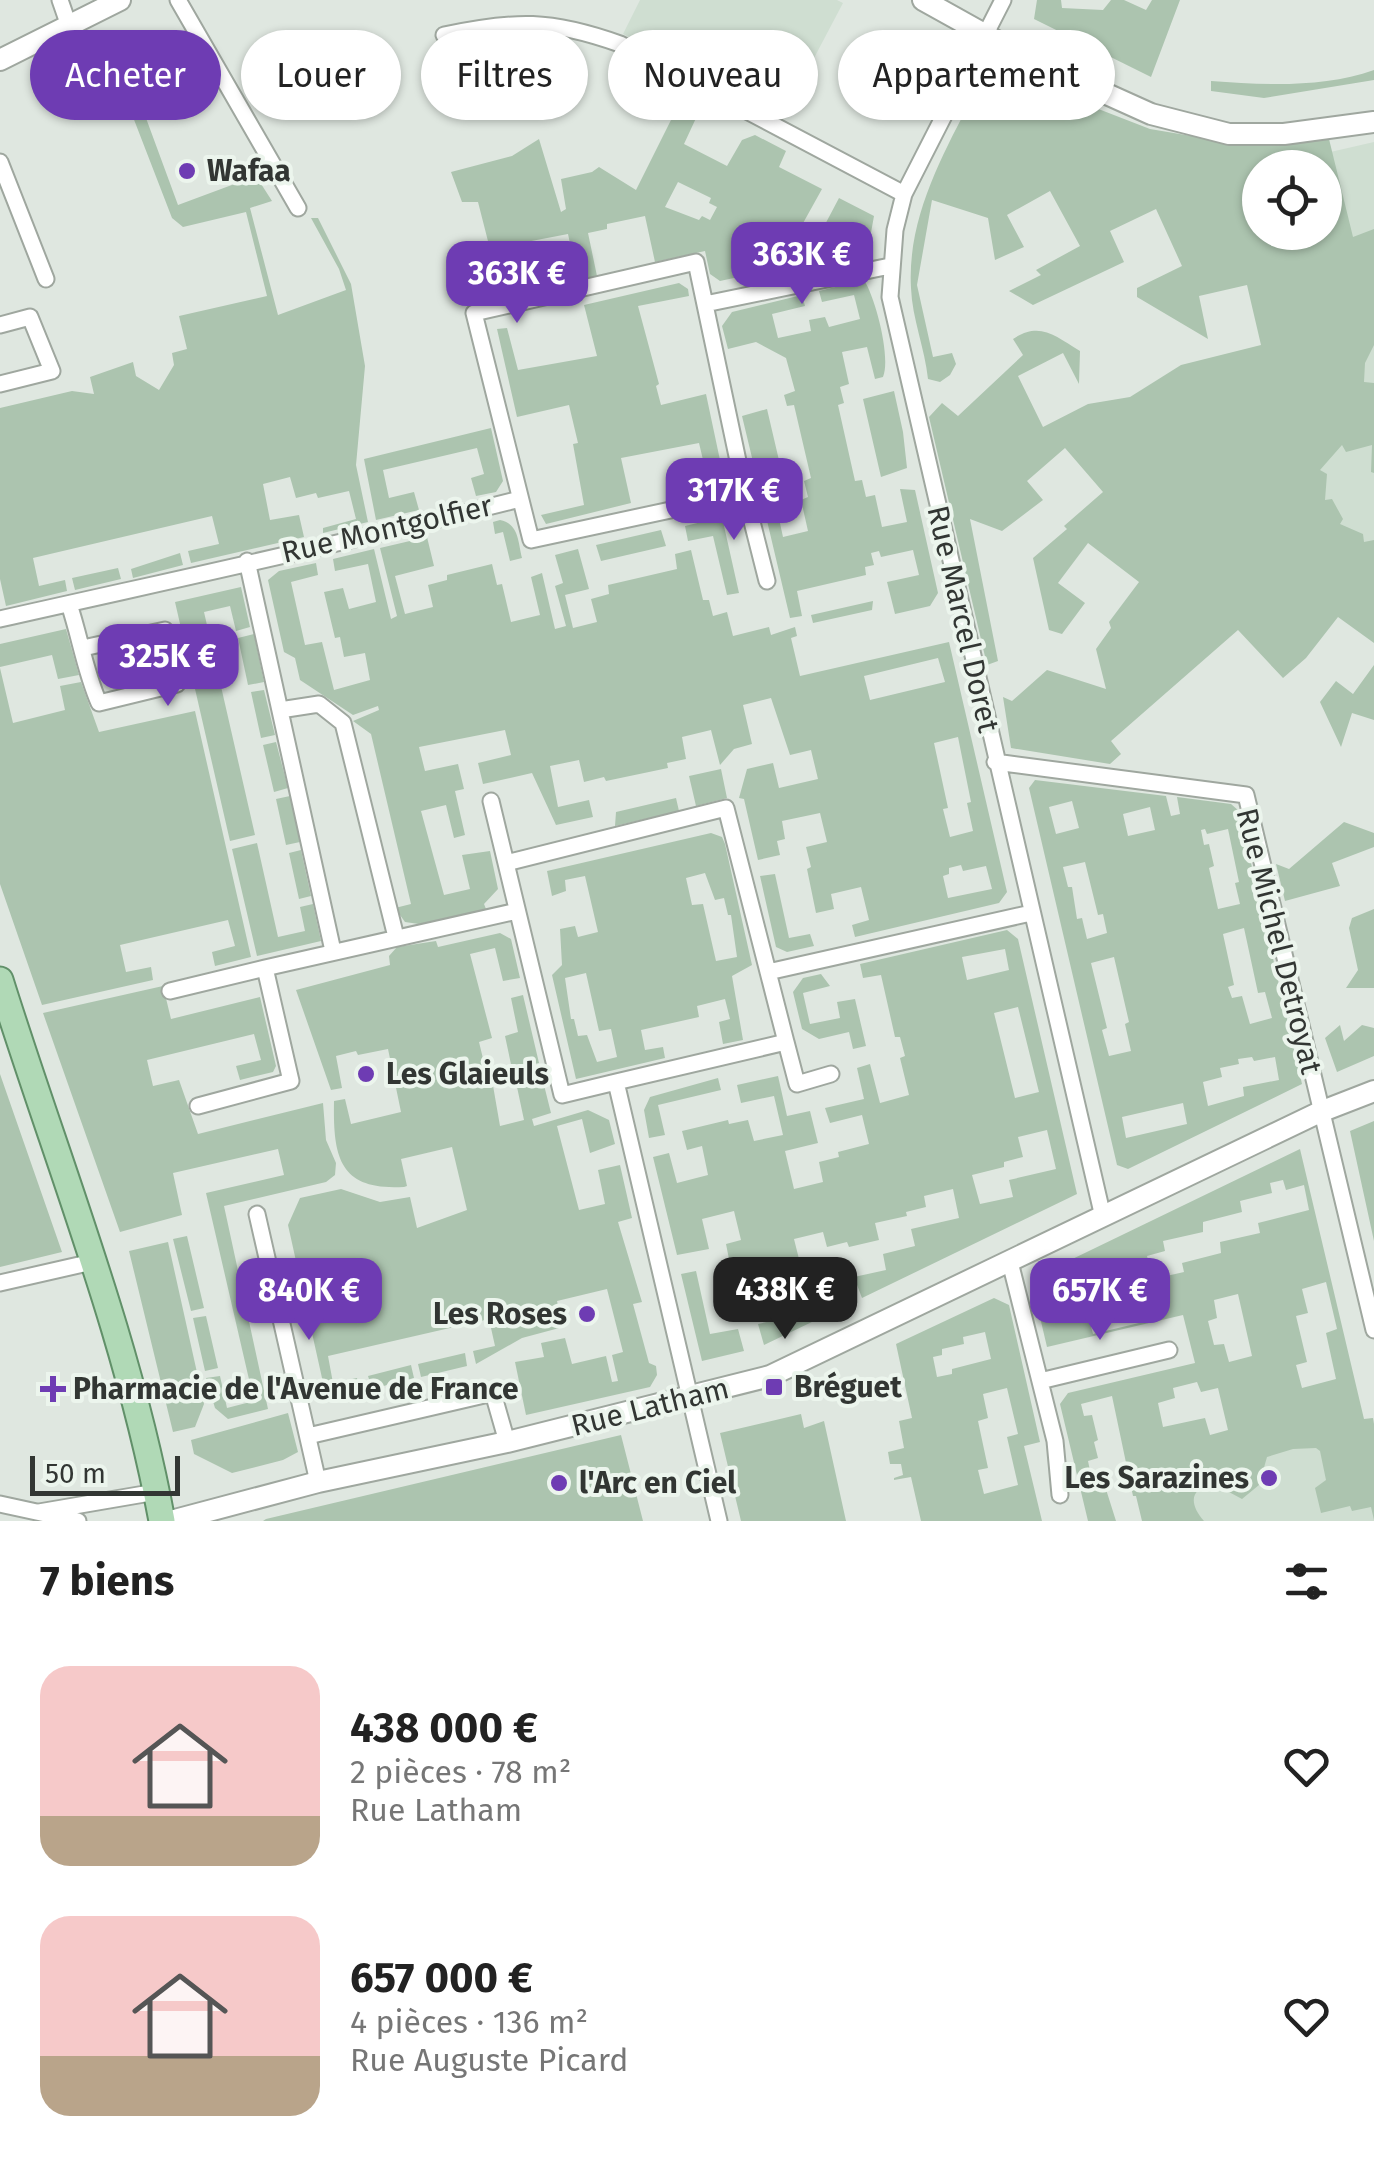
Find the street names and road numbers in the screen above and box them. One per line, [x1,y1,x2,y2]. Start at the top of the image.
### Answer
street label: Rue Montgolfier [278,487,496,571]
street label: Rue Marcel Doret [919,502,1007,736]
street label: Rue Michel Detroyat [1229,804,1329,1078]
street label: Rue Latham [567,1370,733,1444]

